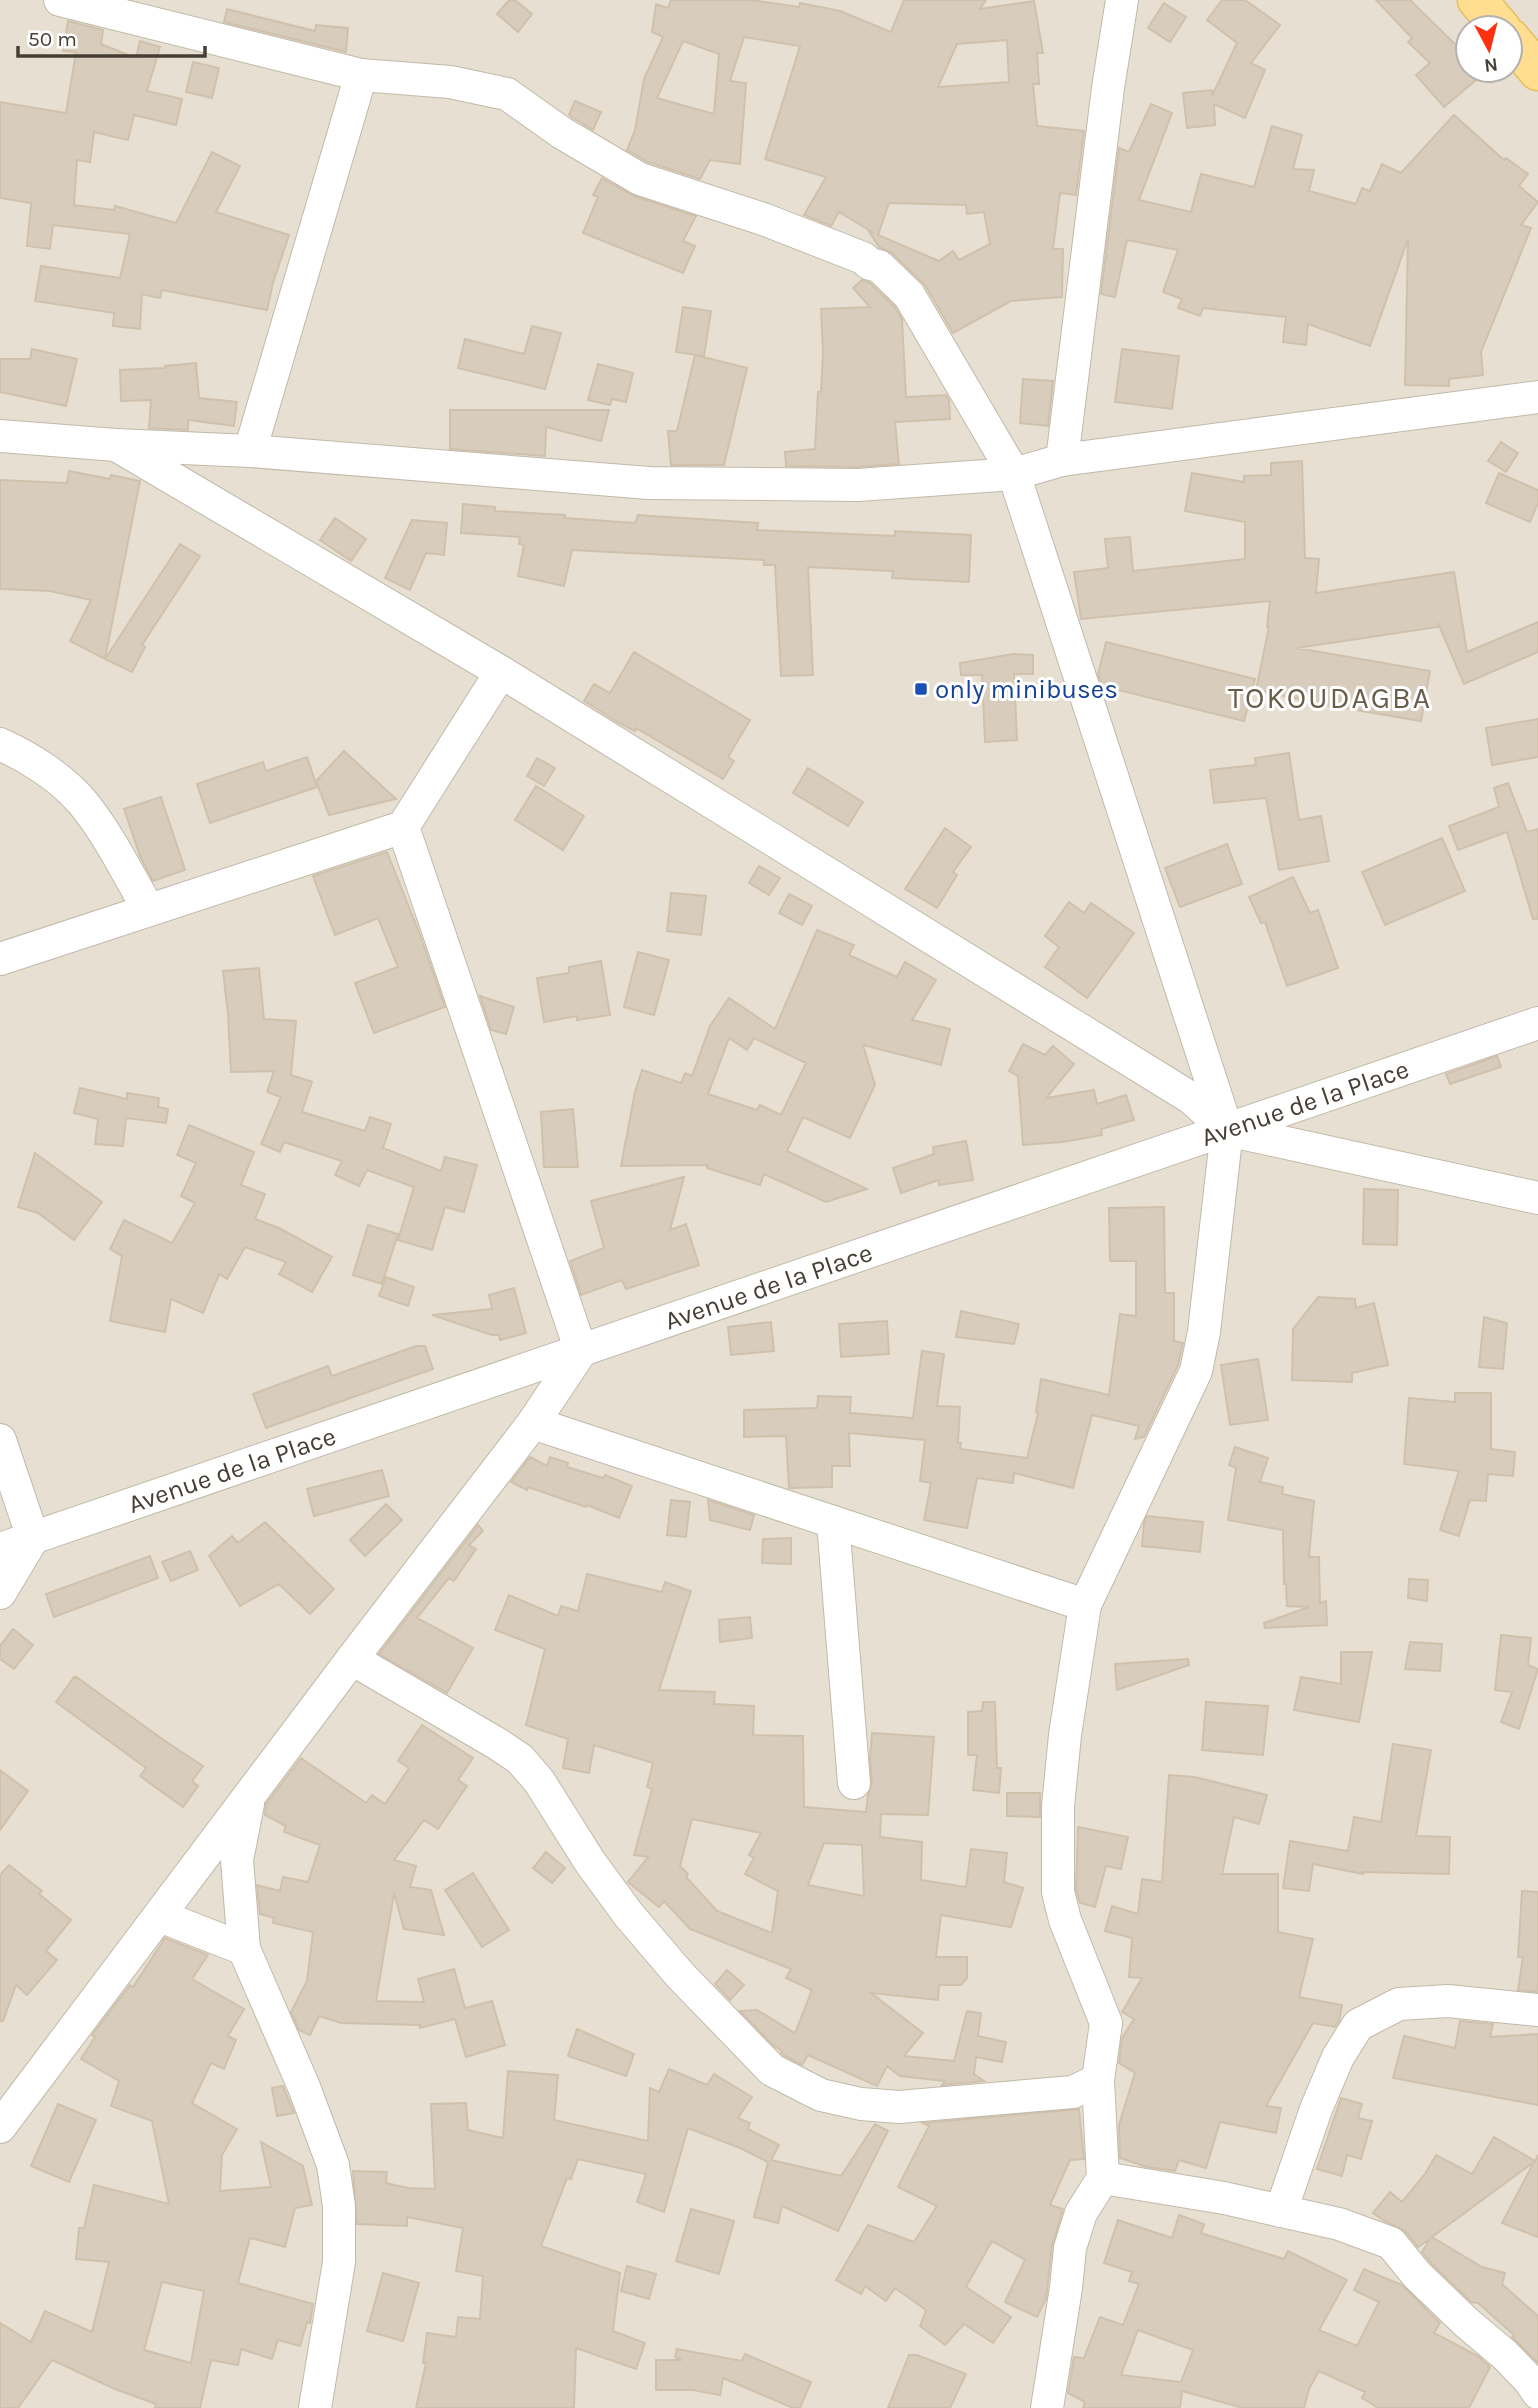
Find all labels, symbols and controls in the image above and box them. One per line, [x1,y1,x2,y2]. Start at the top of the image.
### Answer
scale bar [18,14,205,58]
north arrow [1454,14,1524,84]
text: 50 m [28,27,77,51]
text: N [1483,53,1499,77]
place label: only minibuses [935,674,1118,705]
district label: TOKOUDAGBA [1228,680,1432,716]
marker: only minibuses [913,681,929,697]
street label: Avenue de la Place [1197,1053,1413,1153]
street label: Avenue de la Place [660,1236,876,1336]
street label: Avenue de la Place [124,1420,340,1520]

